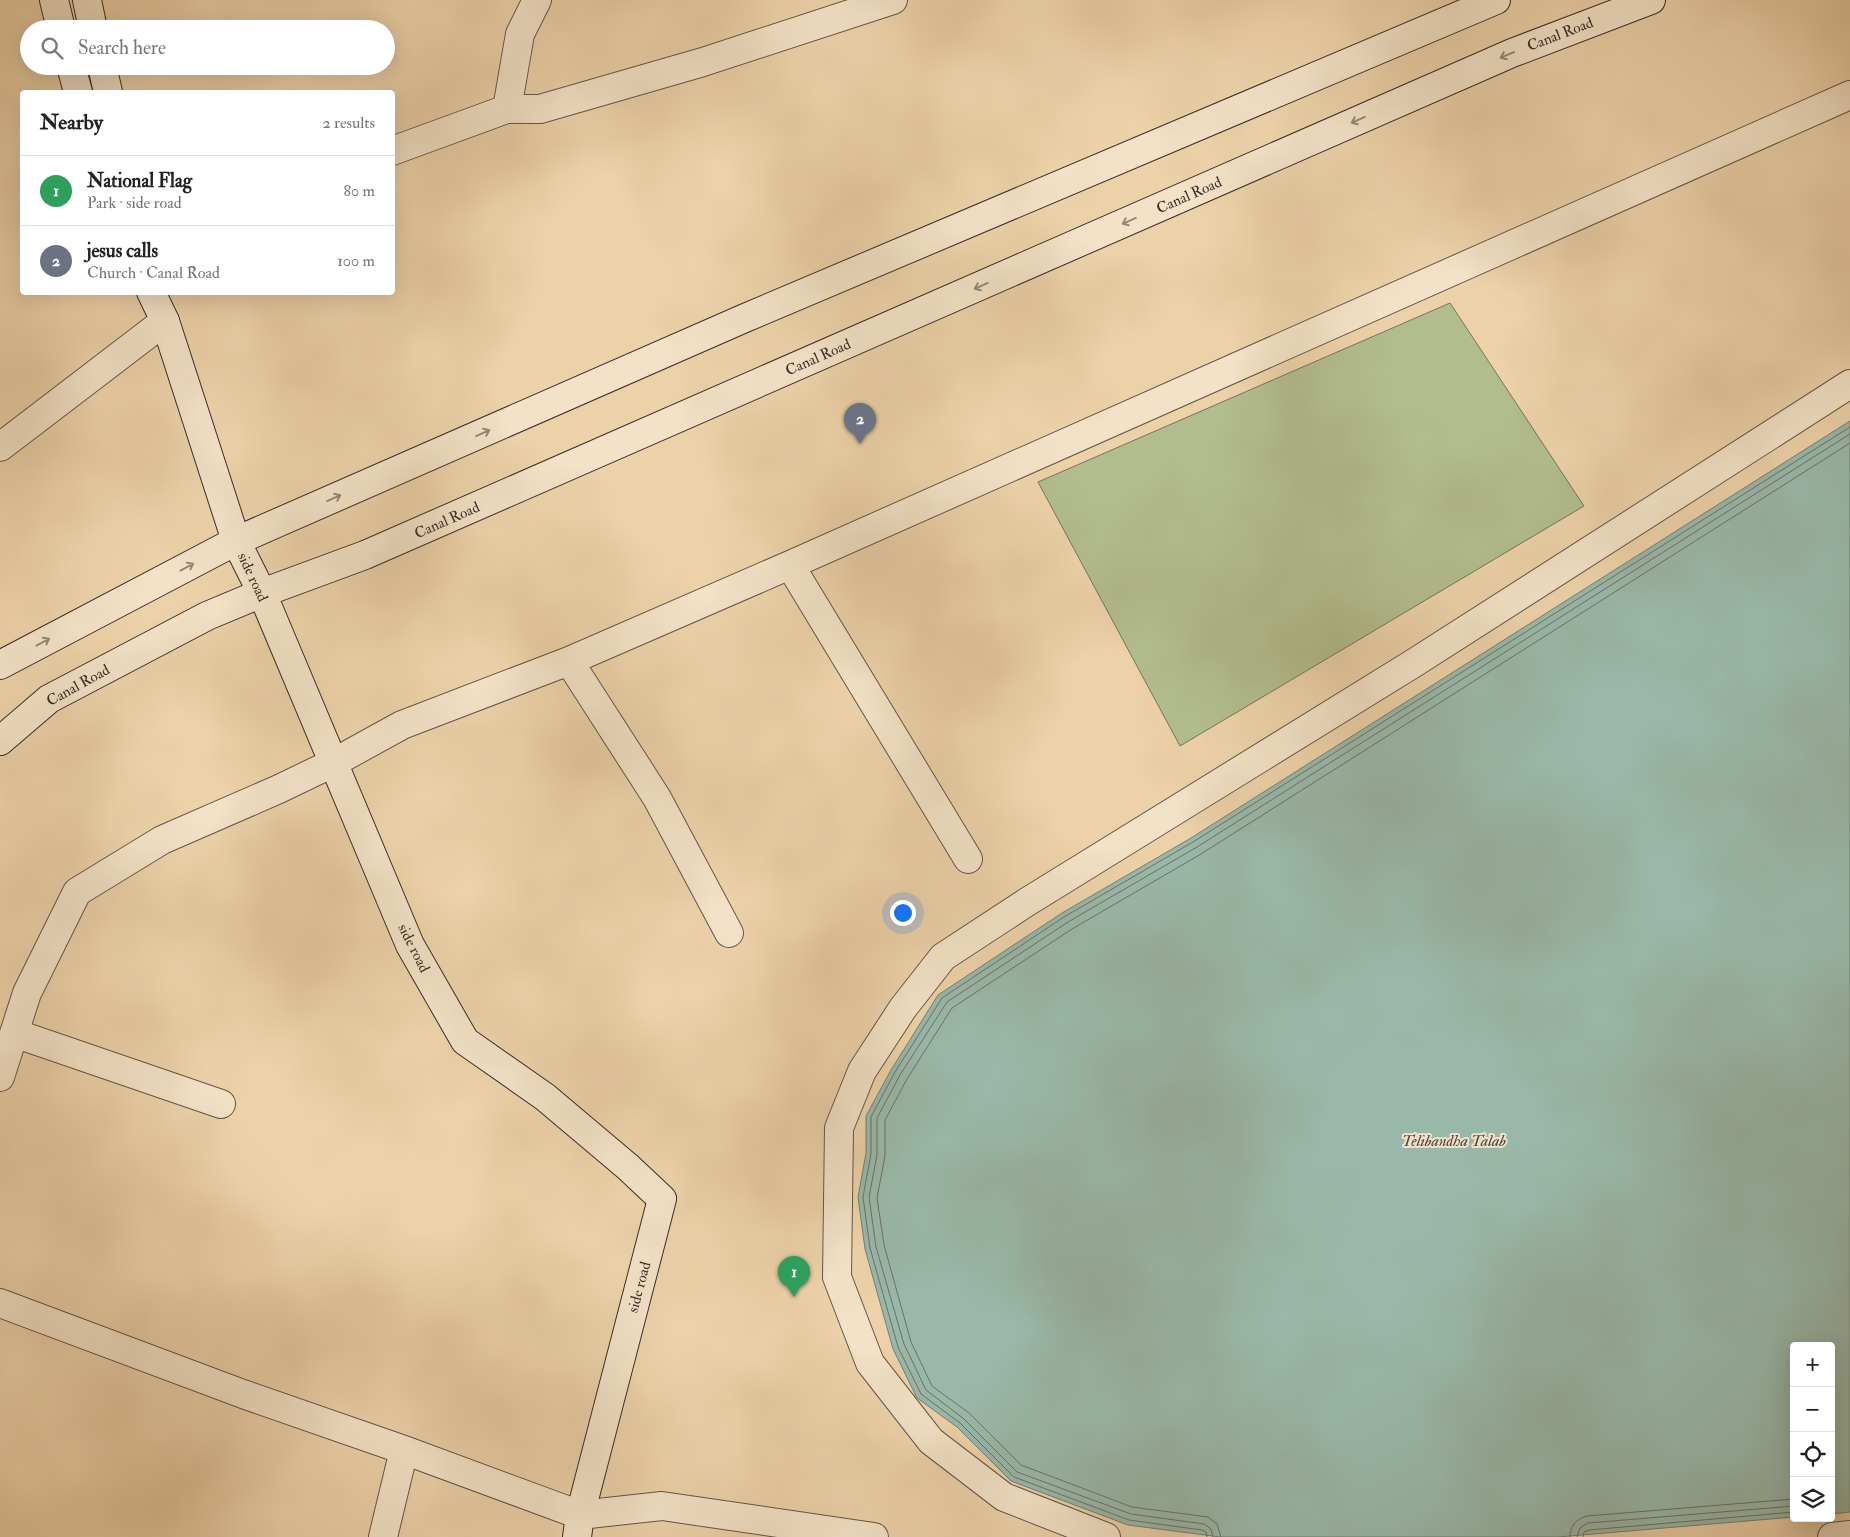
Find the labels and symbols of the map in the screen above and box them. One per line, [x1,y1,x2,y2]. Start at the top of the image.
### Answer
street label: Canal Road [1524,13,1597,56]
one-way arrow [1500,50,1515,60]
one-way arrow [1351,116,1366,126]
street label: Canal Road [1154,172,1225,218]
one-way arrow [1122,216,1137,226]
one-way arrow [973,283,988,292]
street label: Canal Road [783,334,854,380]
pin: 2 [844,403,876,444]
one-way arrow [475,427,490,437]
one-way arrow [326,492,341,502]
street label: Canal Road [412,497,483,543]
street label: side road [233,550,272,605]
one-way arrow [179,562,194,571]
one-way arrow [35,637,50,646]
street label: Canal Road [43,660,114,711]
your location [890,900,916,926]
street label: side road [393,921,434,976]
water label: Telibandha Talab [1402,1131,1506,1151]
pin: 1 [778,1256,810,1297]
street label: side road [624,1259,656,1315]

